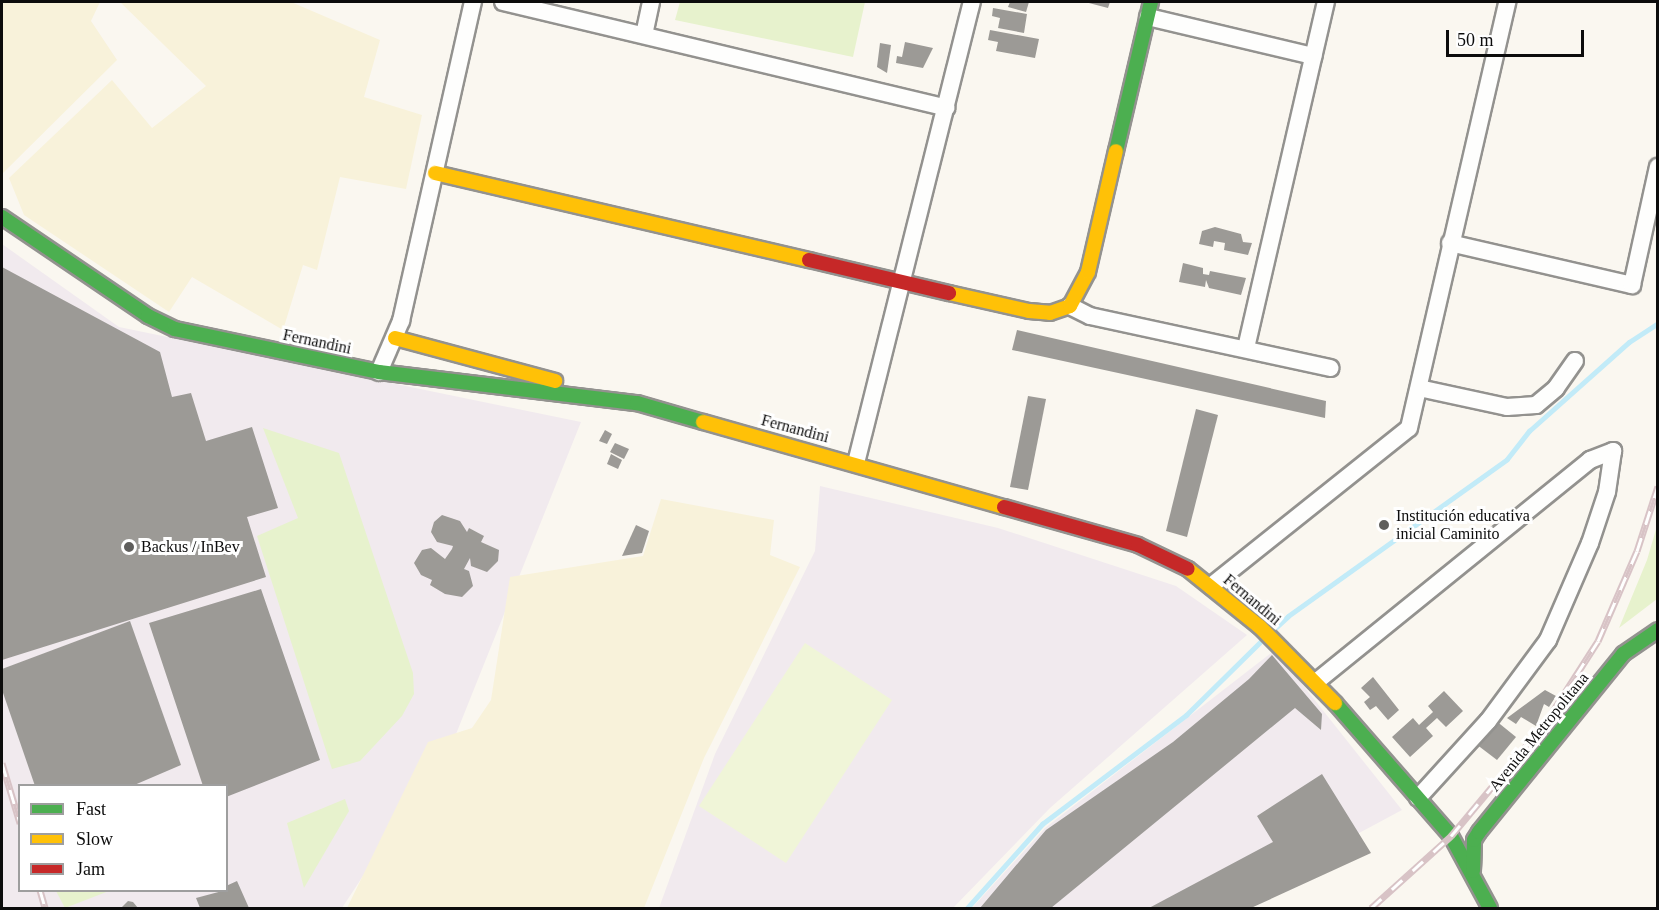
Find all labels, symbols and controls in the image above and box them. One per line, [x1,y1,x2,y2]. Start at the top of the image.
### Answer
scale bar [1449,18,1587,56]
text: 50 m [1457,30,1494,50]
street label: Fernandini [281,325,353,359]
street label: Fernandini [759,411,831,447]
place label: Institución educativa inicial Caminito [1396,506,1530,544]
marker: Institución educativa inicial Caminito [1377,518,1391,532]
place label: Backus / InBev [141,537,240,557]
marker: Backus / InBev [122,540,136,554]
street label: Fernandini [1219,570,1285,630]
street label: Avenida Metropolitana [1485,669,1593,795]
legend [18,784,228,892]
text: Fast [76,799,106,819]
text: Slow [76,829,113,849]
text: Jam [76,859,105,879]

